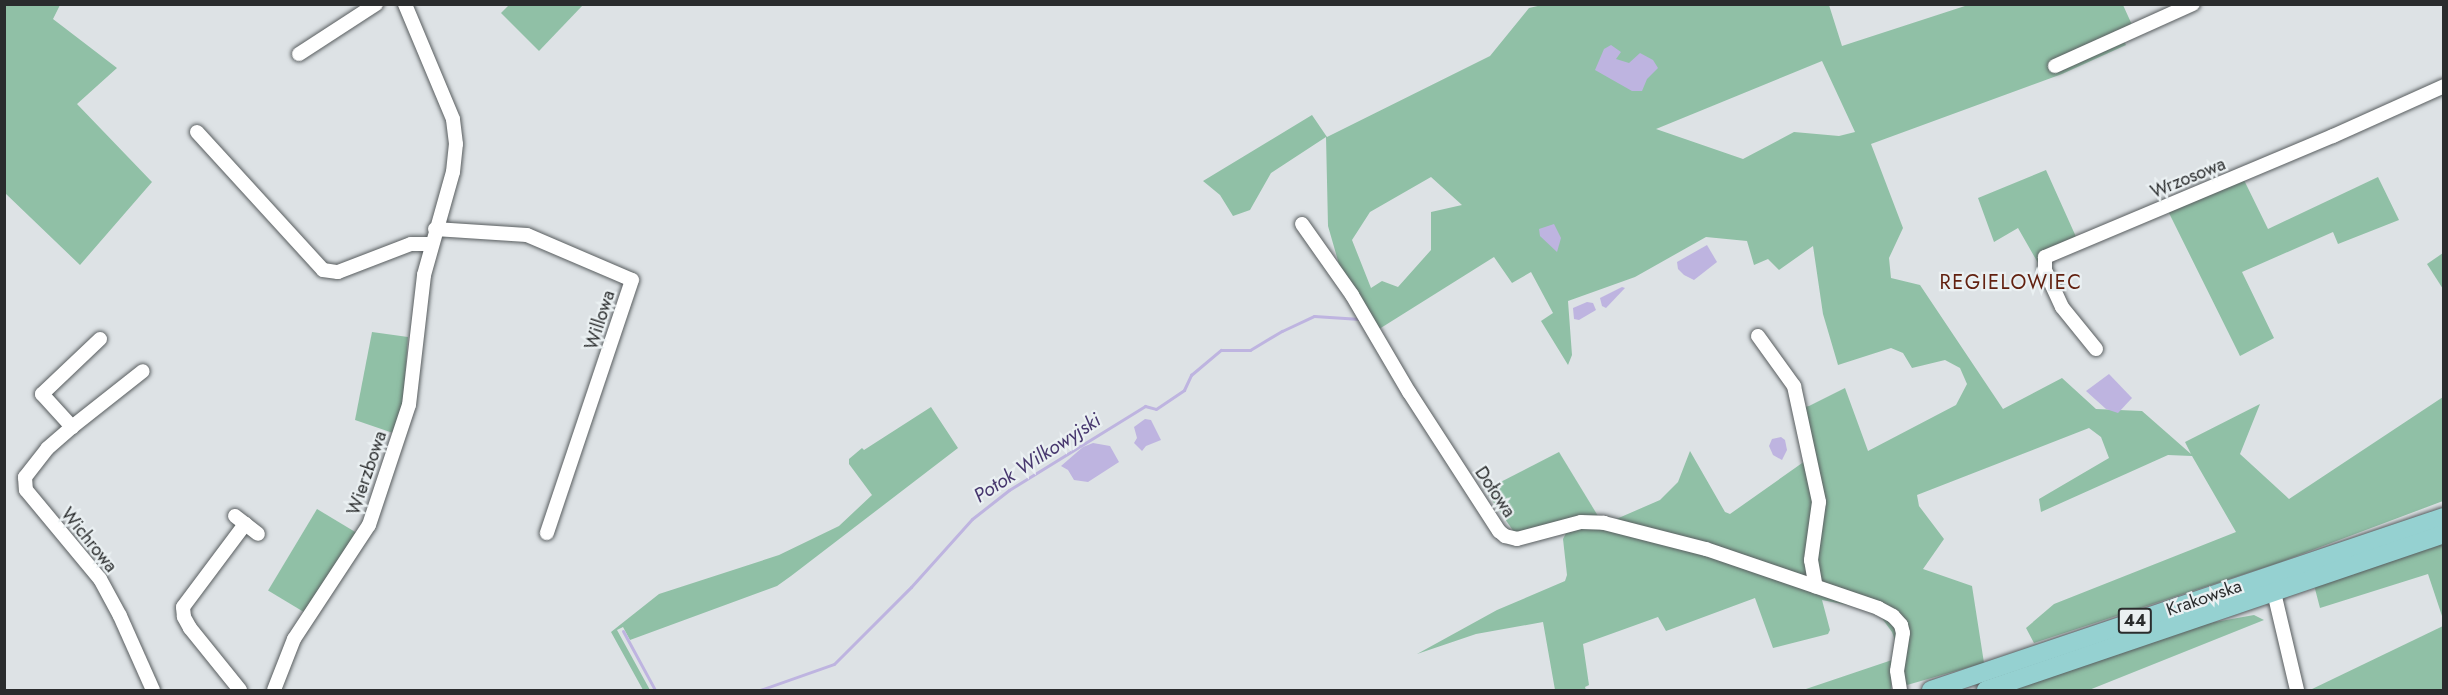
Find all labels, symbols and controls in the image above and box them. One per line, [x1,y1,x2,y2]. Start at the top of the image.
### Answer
street label: Wrzosowa [2147,153,2229,203]
district label: REGIELOWIEC [1939,270,2083,294]
street label: Willowa [580,288,620,352]
water label: Potok Wilkowyjski [969,408,1105,508]
street label: Wierzbowa [343,428,391,518]
street label: Dołowa [1470,462,1520,522]
street label: Wichrowa [56,503,122,577]
street label: Krakowska [2163,575,2245,621]
road number: 44 [2117,608,2153,634]

